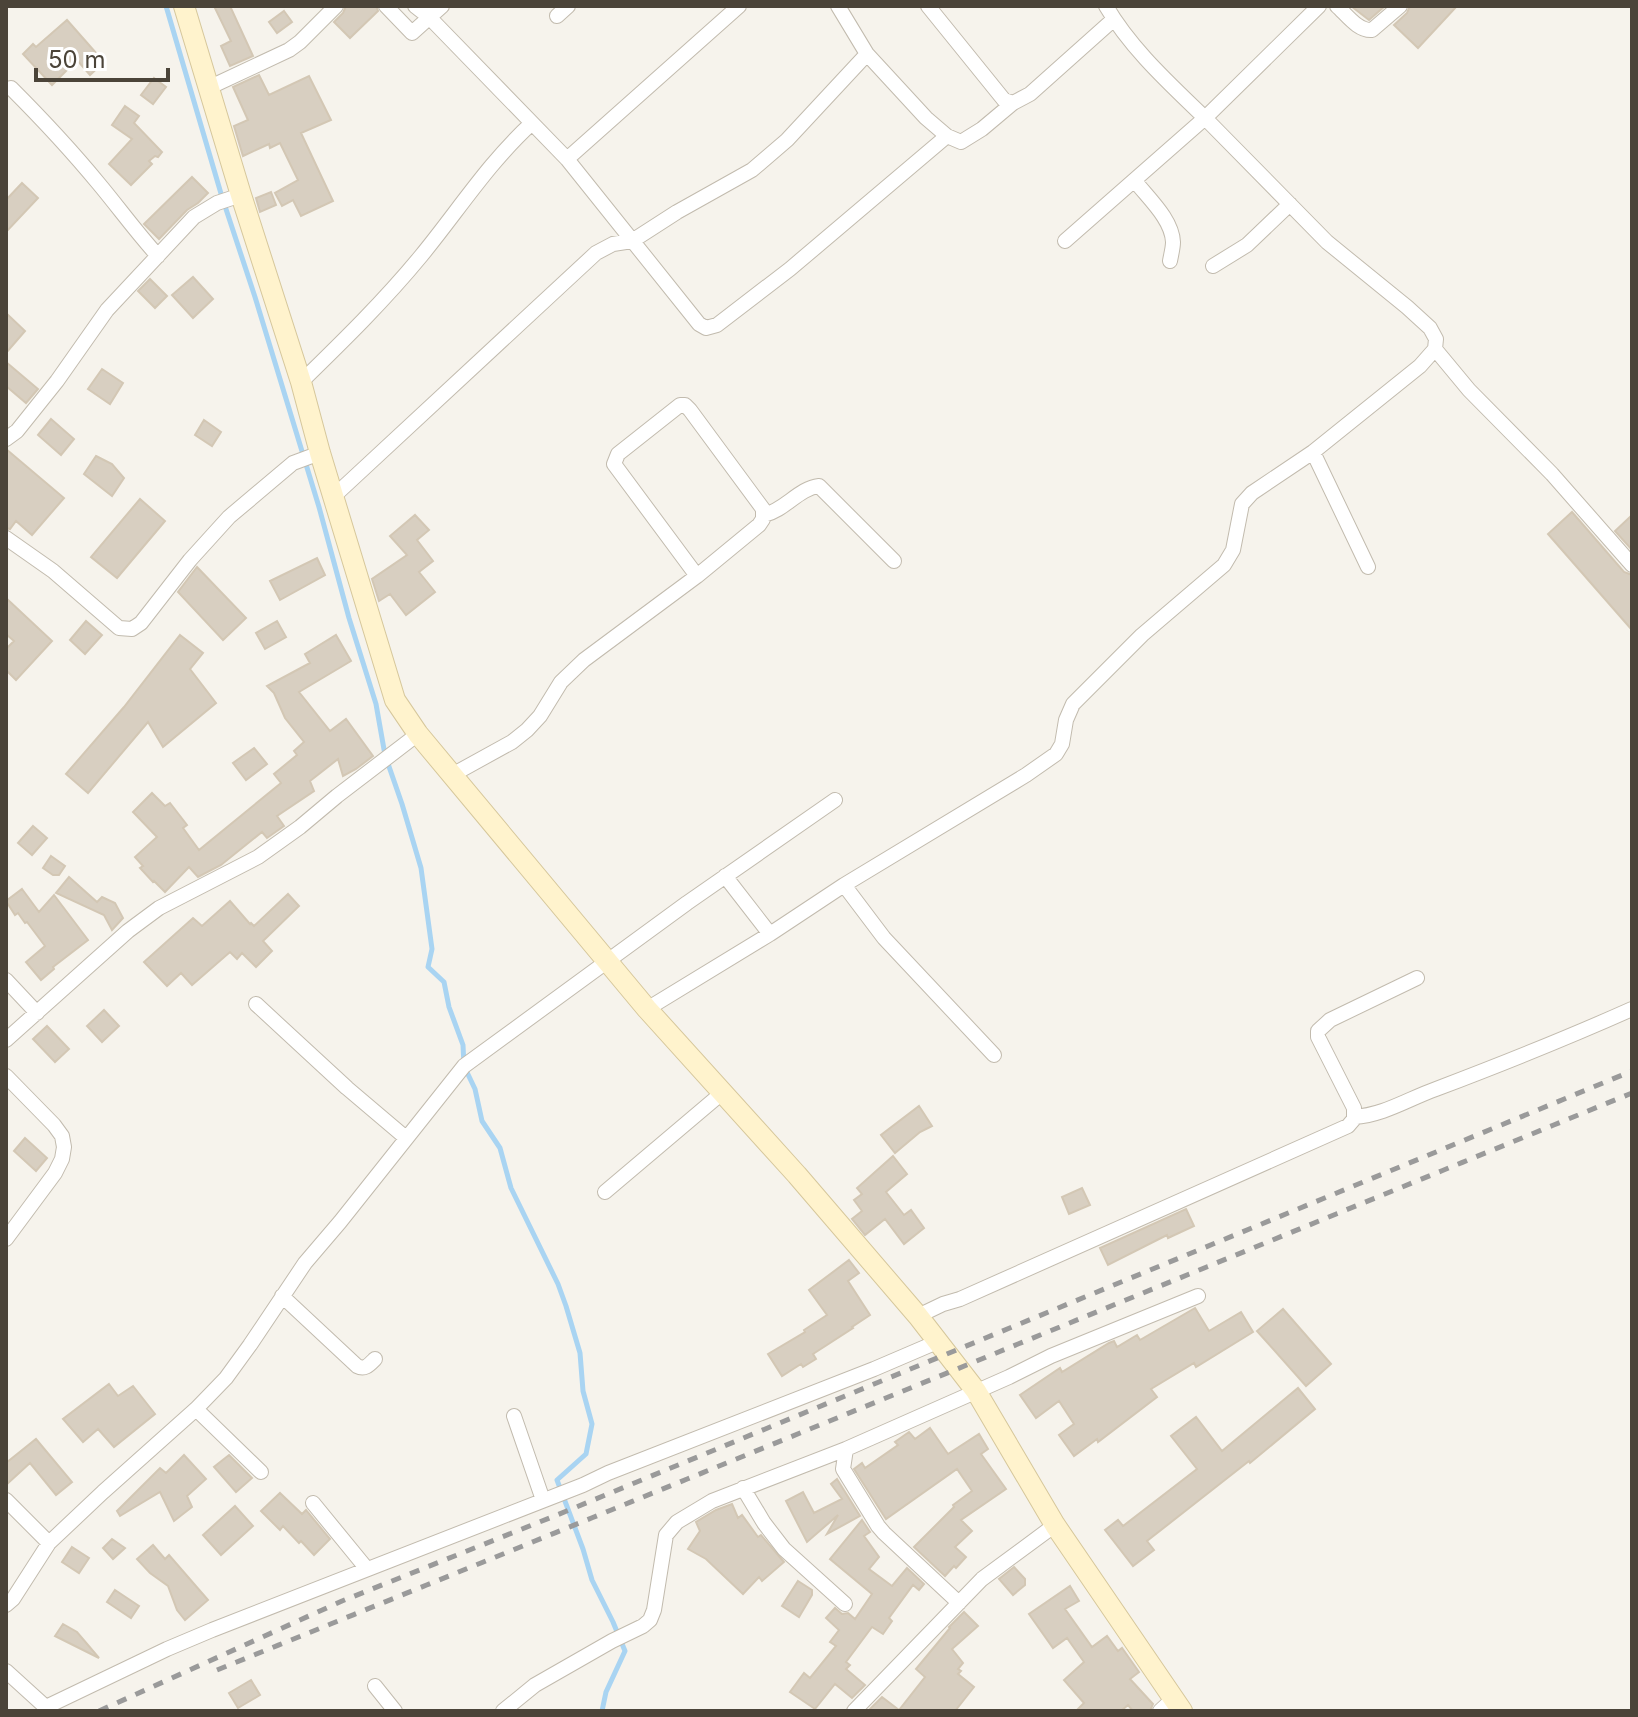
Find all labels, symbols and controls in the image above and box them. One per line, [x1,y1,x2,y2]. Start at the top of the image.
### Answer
scale bar [36,32,168,82]
text: 50 m [48,45,106,74]

